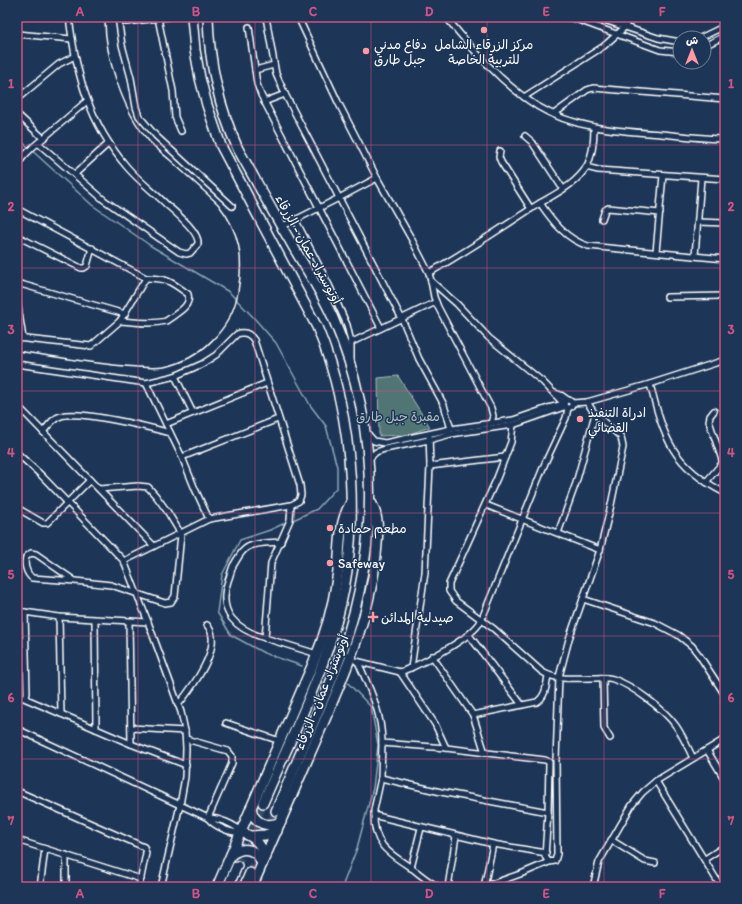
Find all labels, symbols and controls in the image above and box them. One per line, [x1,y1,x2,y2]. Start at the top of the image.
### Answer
text: A [75,4,85,19]
text: B [192,4,201,19]
text: C [309,4,318,19]
text: D [425,4,434,19]
text: E [542,4,550,19]
text: F [659,4,666,19]
marker: مركز الزرقاء الشامل للتربية الخاصة [479,25,489,35]
north arrow [672,30,712,70]
text: ش [686,34,698,47]
place label: دفاع مدني جبل طارق [374,37,427,68]
place label: مركز الزرقاء الشامل للتربية الخاصة [435,37,533,68]
marker: دفاع مدني جبل طارق [361,46,371,56]
text: 1 [8,76,14,91]
text: 1 [728,76,734,91]
street label: أوتوستراد عمان - الزرقاء [271,192,345,308]
text: 2 [8,199,15,214]
text: 2 [728,199,735,214]
text: 3 [7,322,15,337]
text: 3 [727,322,735,337]
place label: ادراة التنفيذ القضائي [588,405,646,439]
park label: مقبرة جبل طارق [356,409,440,425]
marker: ادراة التنفيذ القضائي [575,414,585,424]
text: 4 [7,445,15,460]
text: 4 [727,445,735,460]
place label: مطعم حمادة [338,521,407,539]
marker: مطعم حمادة [325,523,335,533]
place label: Safeway [338,556,385,571]
marker: Safeway [325,558,335,568]
text: 5 [8,567,15,582]
text: 5 [728,567,735,582]
place label: صيدلية المدائن [381,610,454,626]
marker: صيدلية المدائن [368,612,378,622]
street label: أوتوستراد عمان - الزرقاء [292,632,353,752]
text: 6 [8,690,15,705]
text: 6 [728,690,735,705]
text: 7 [7,813,15,828]
text: 7 [727,813,735,828]
text: A [75,886,85,901]
text: B [192,886,201,901]
text: C [309,886,318,901]
text: D [425,886,434,901]
text: E [542,886,550,901]
text: F [659,886,666,901]

